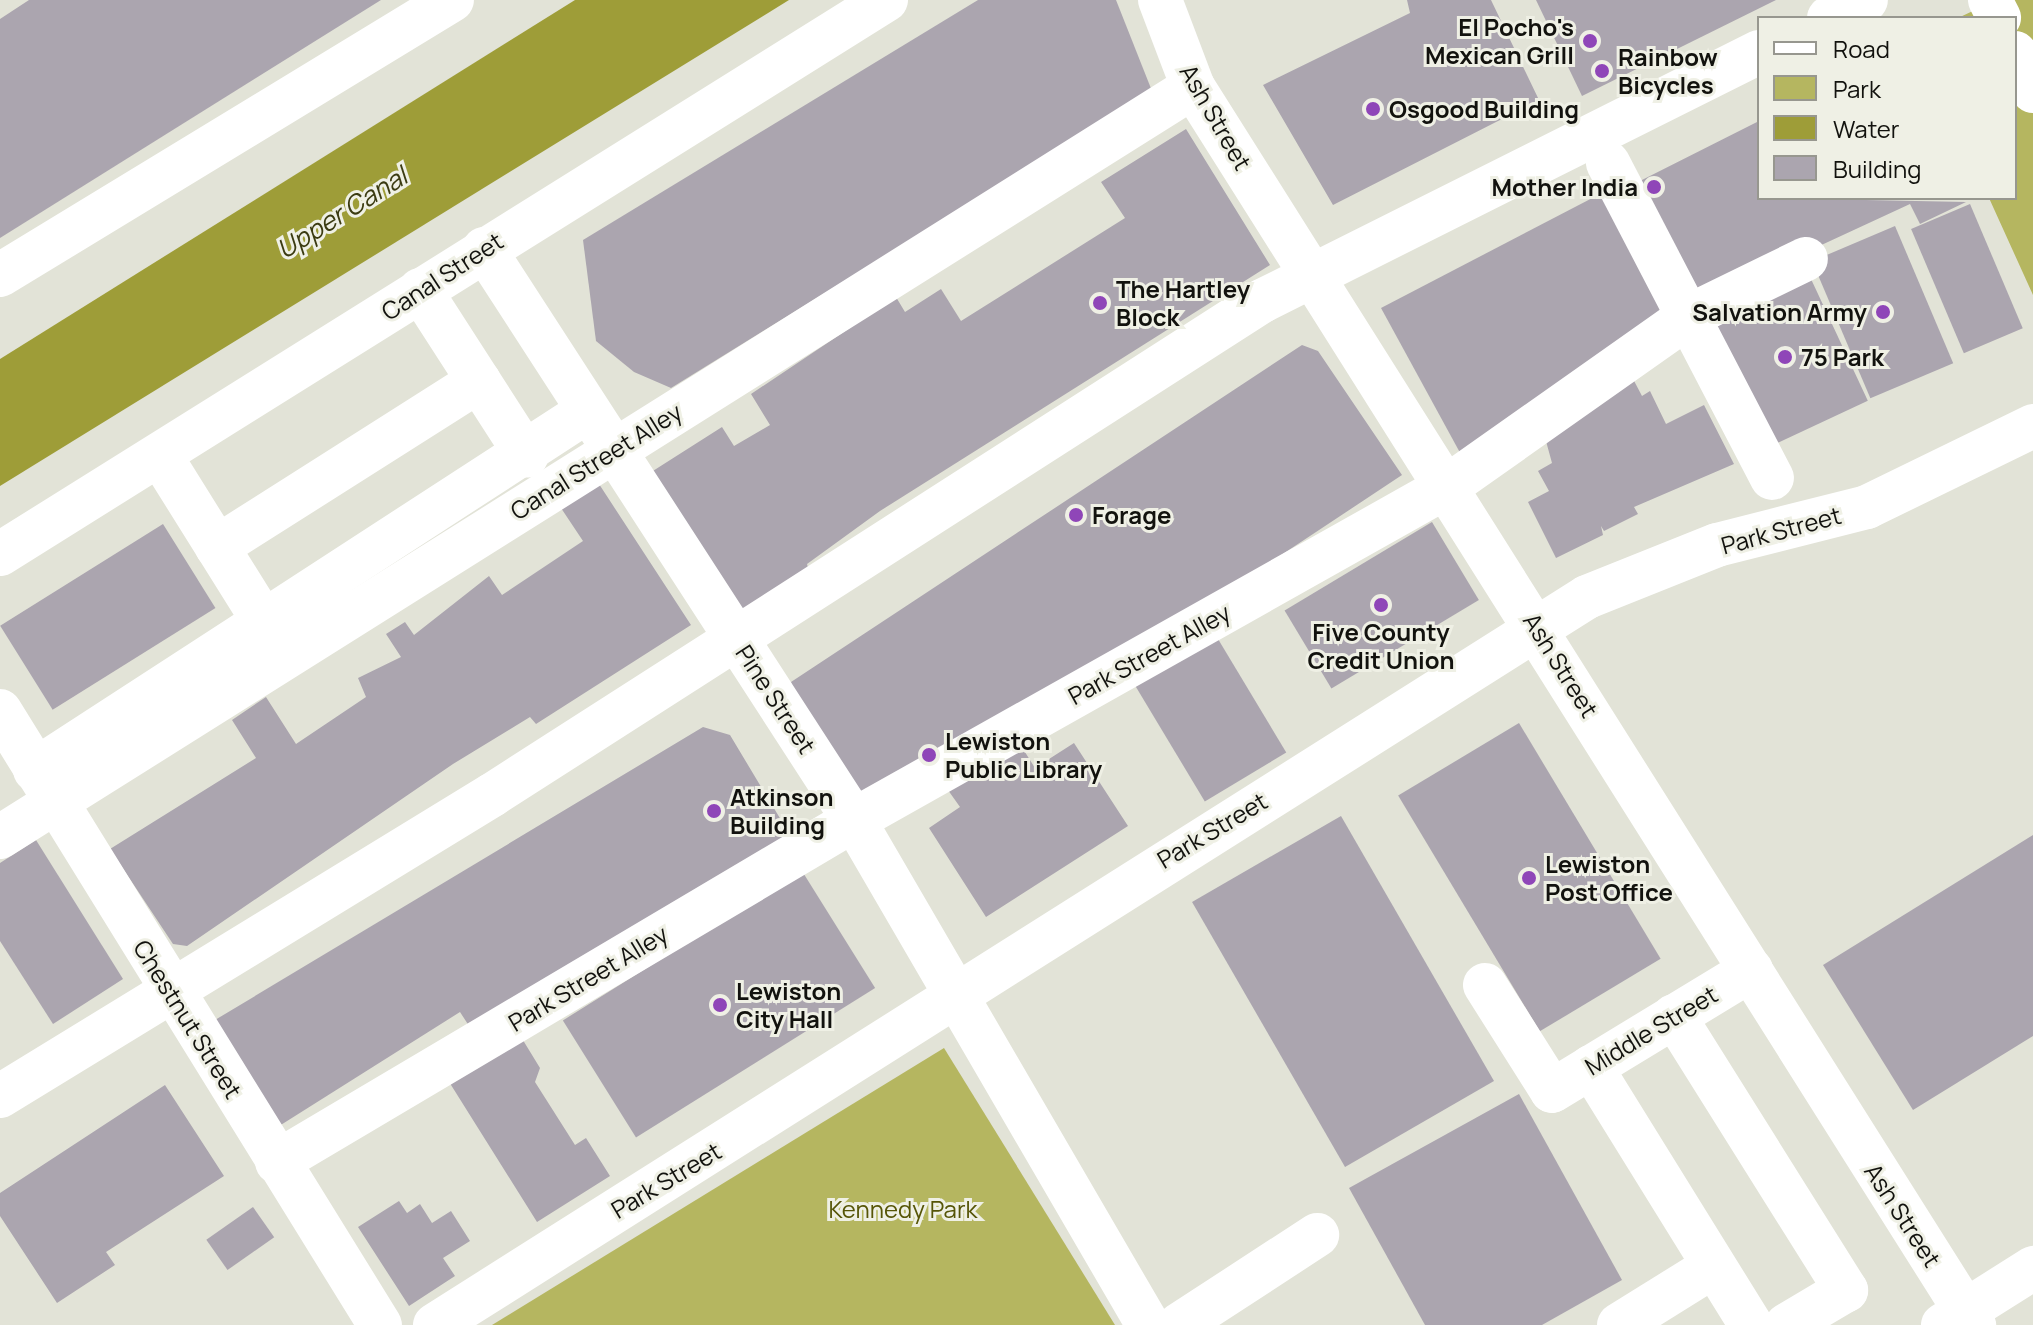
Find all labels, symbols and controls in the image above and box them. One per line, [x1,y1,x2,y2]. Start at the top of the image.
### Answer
place label: El Pocho's Mexican Grill [1425,13,1574,69]
legend [1757,16,2017,200]
marker: El Pocho's Mexican Grill [1581,32,1599,50]
text: Road [1833,32,1890,65]
place label: Rainbow Bicycles [1618,43,1718,99]
street label: Ash Street [1174,59,1258,175]
marker: Rainbow Bicycles [1593,62,1611,80]
text: Park [1833,72,1881,105]
place label: Osgood Building [1389,95,1579,123]
marker: Osgood Building [1364,100,1382,118]
text: Water [1833,112,1900,145]
text: Building [1833,152,1921,185]
water label: Upper Canal [271,161,413,265]
place label: Mother India [1492,173,1638,201]
marker: Mother India [1645,178,1663,196]
street label: Canal Street [376,226,508,326]
place label: The Hartley Block [1116,275,1250,331]
marker: The Hartley Block [1091,294,1109,312]
place label: Salvation Army [1692,298,1867,326]
marker: Salvation Army [1874,303,1892,321]
place label: 75 Park [1801,343,1884,371]
marker: 75 Park [1776,348,1794,366]
street label: Canal Street Alley [505,397,687,525]
street label: Park Street [1718,500,1844,560]
place label: Forage [1092,501,1171,529]
marker: Forage [1067,506,1085,524]
marker: Five County Credit Union [1372,596,1390,614]
street label: Park Street Alley [1063,598,1235,710]
street label: Ash Street [1518,608,1604,722]
place label: Five County Credit Union [1307,618,1455,674]
street label: Pine Street [730,639,822,759]
place label: Lewiston Public Library [945,727,1102,783]
marker: Lewiston Public Library [920,746,938,764]
place label: Atkinson Building [730,783,833,839]
street label: Park Street [1152,786,1272,874]
marker: Atkinson Building [705,802,723,820]
place label: Lewiston Post Office [1545,850,1673,906]
marker: Lewiston Post Office [1520,869,1538,887]
street label: Park Street Alley [503,919,673,1037]
street label: Chestnut Street [128,935,248,1103]
place label: Lewiston City Hall [736,977,841,1033]
street label: Middle Street [1580,979,1722,1081]
marker: Lewiston City Hall [711,996,729,1014]
street label: Park Street [606,1136,726,1224]
street label: Ash Street [1859,1158,1947,1272]
park label: Kennedy Park [829,1195,977,1223]

